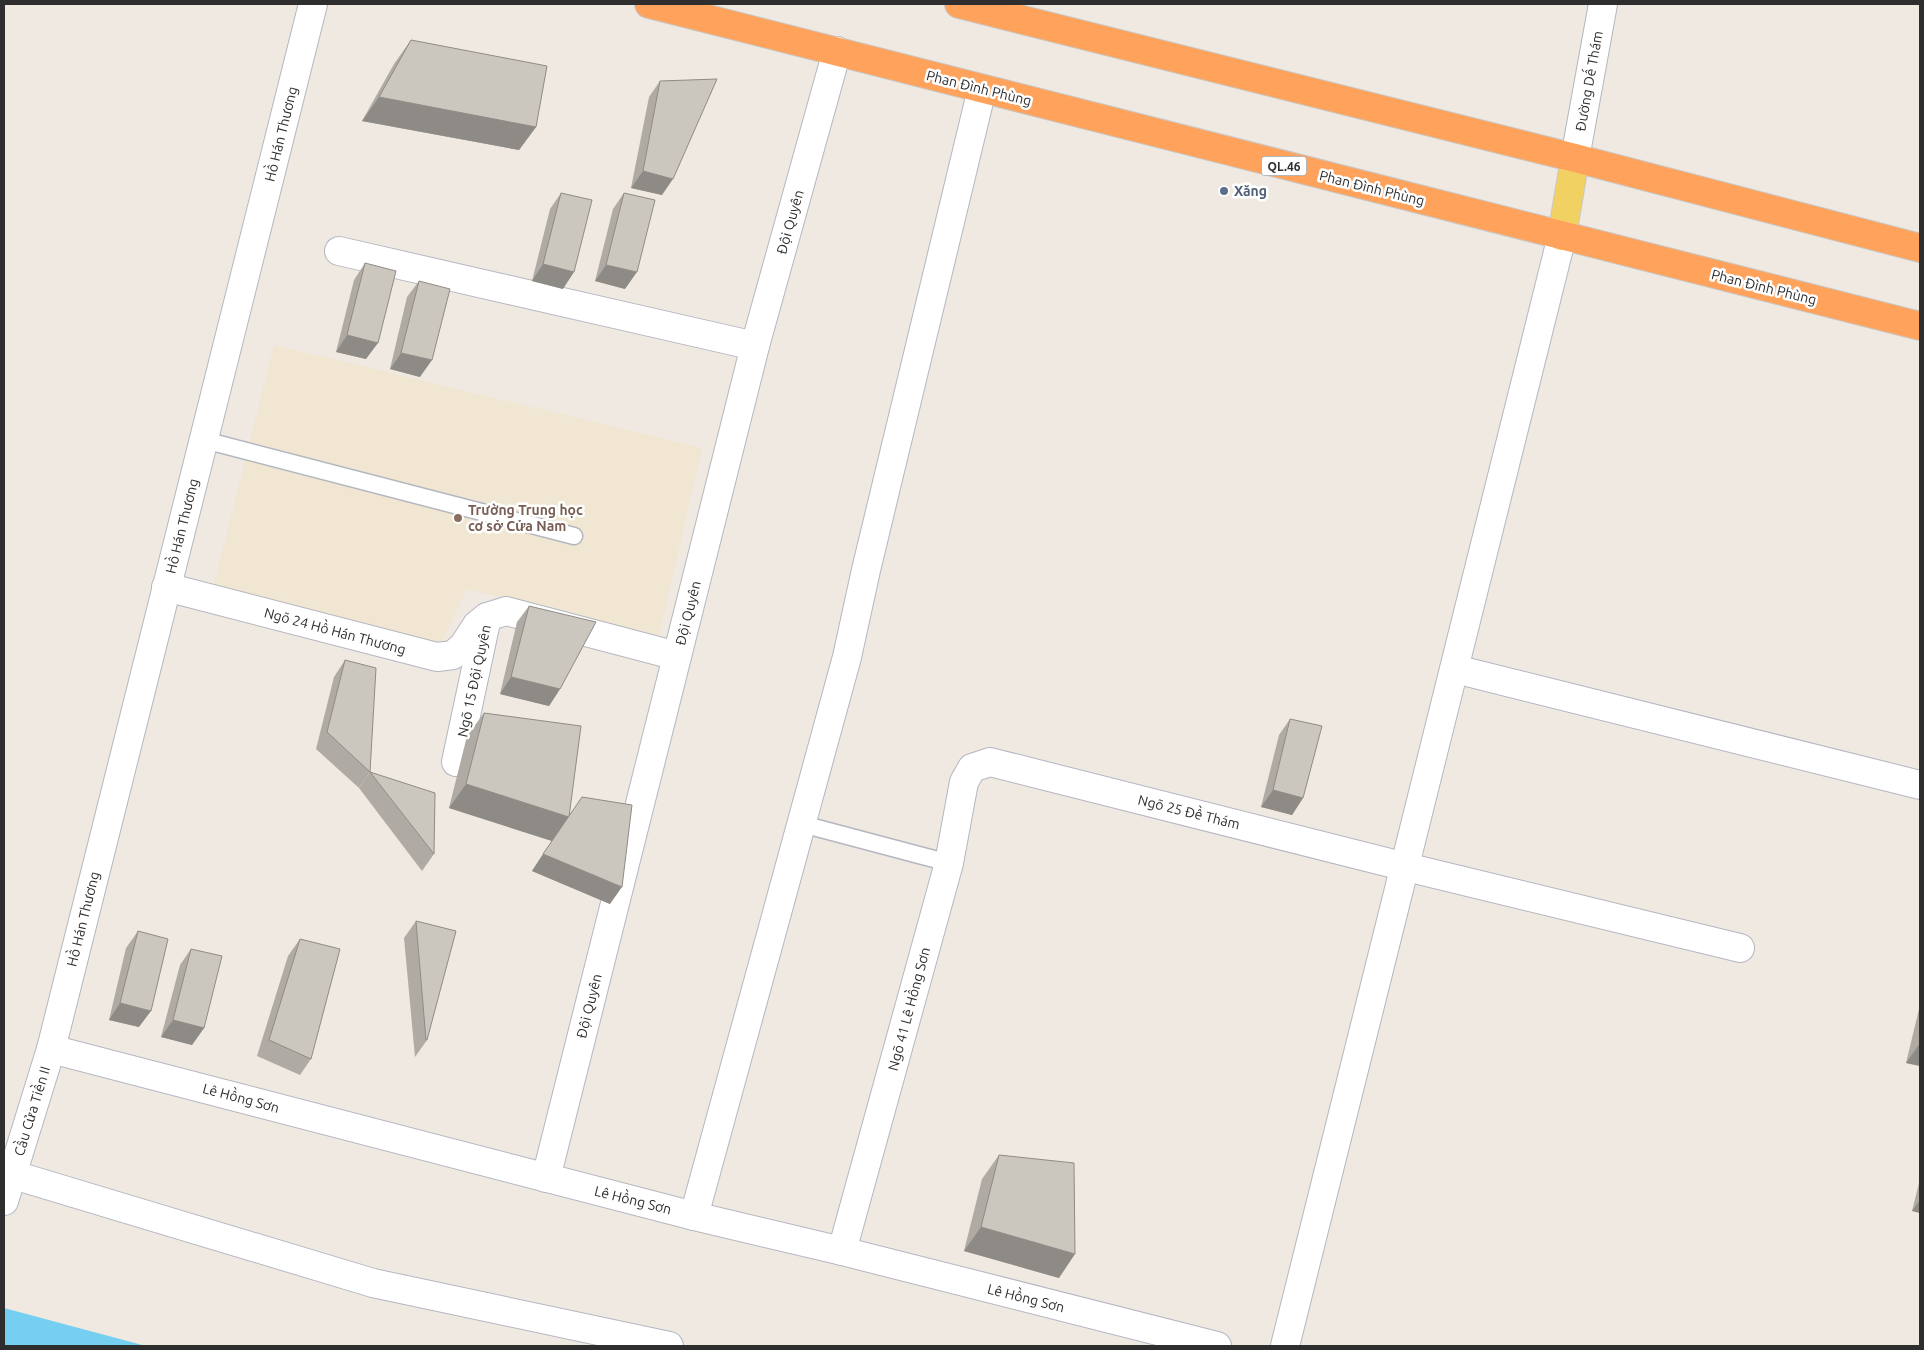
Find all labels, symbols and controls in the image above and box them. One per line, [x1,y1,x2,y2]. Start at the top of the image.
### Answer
street label: Đường Dế Thám [1570,29,1606,132]
street label: Phan Đình Phùng [925,67,1033,109]
street label: Hồ Hán Thương [259,84,301,183]
road number: QL.46 [1262,157,1306,176]
street label: Phan Đình Phùng [1318,167,1426,209]
place label: Xăng [1234,183,1267,199]
marker: Xăng [1218,185,1230,197]
street label: Đội Quyên [773,188,807,256]
street label: Phan Đình Phùng [1710,266,1818,308]
street label: Hồ Hán Thương [160,476,202,575]
place label: Trường Trung học cơ sở Cửa Nam [468,502,583,534]
marker: Trường Trung học cơ sở Cửa Nam [452,512,464,524]
street label: Đội Quyên [672,579,704,647]
street label: Ngõ 24 Hồ Hán Thương [262,602,408,658]
street label: Ngõ 15 Đội Quyên [454,623,494,739]
street label: Ngõ 25 Đề Thám [1136,789,1242,832]
street label: Hồ Hán Thương [61,869,103,968]
street label: Ngõ 41 Lê Hồng Sơn [882,945,933,1073]
street label: Đội Quyên [573,972,605,1040]
street label: Cầu Cửa Tiền II [8,1064,53,1158]
street label: Lê Hồng Sơn [201,1078,282,1116]
street label: Lê Hồng Sơn [593,1180,674,1217]
street label: Lê Hồng Sơn [986,1278,1067,1315]

